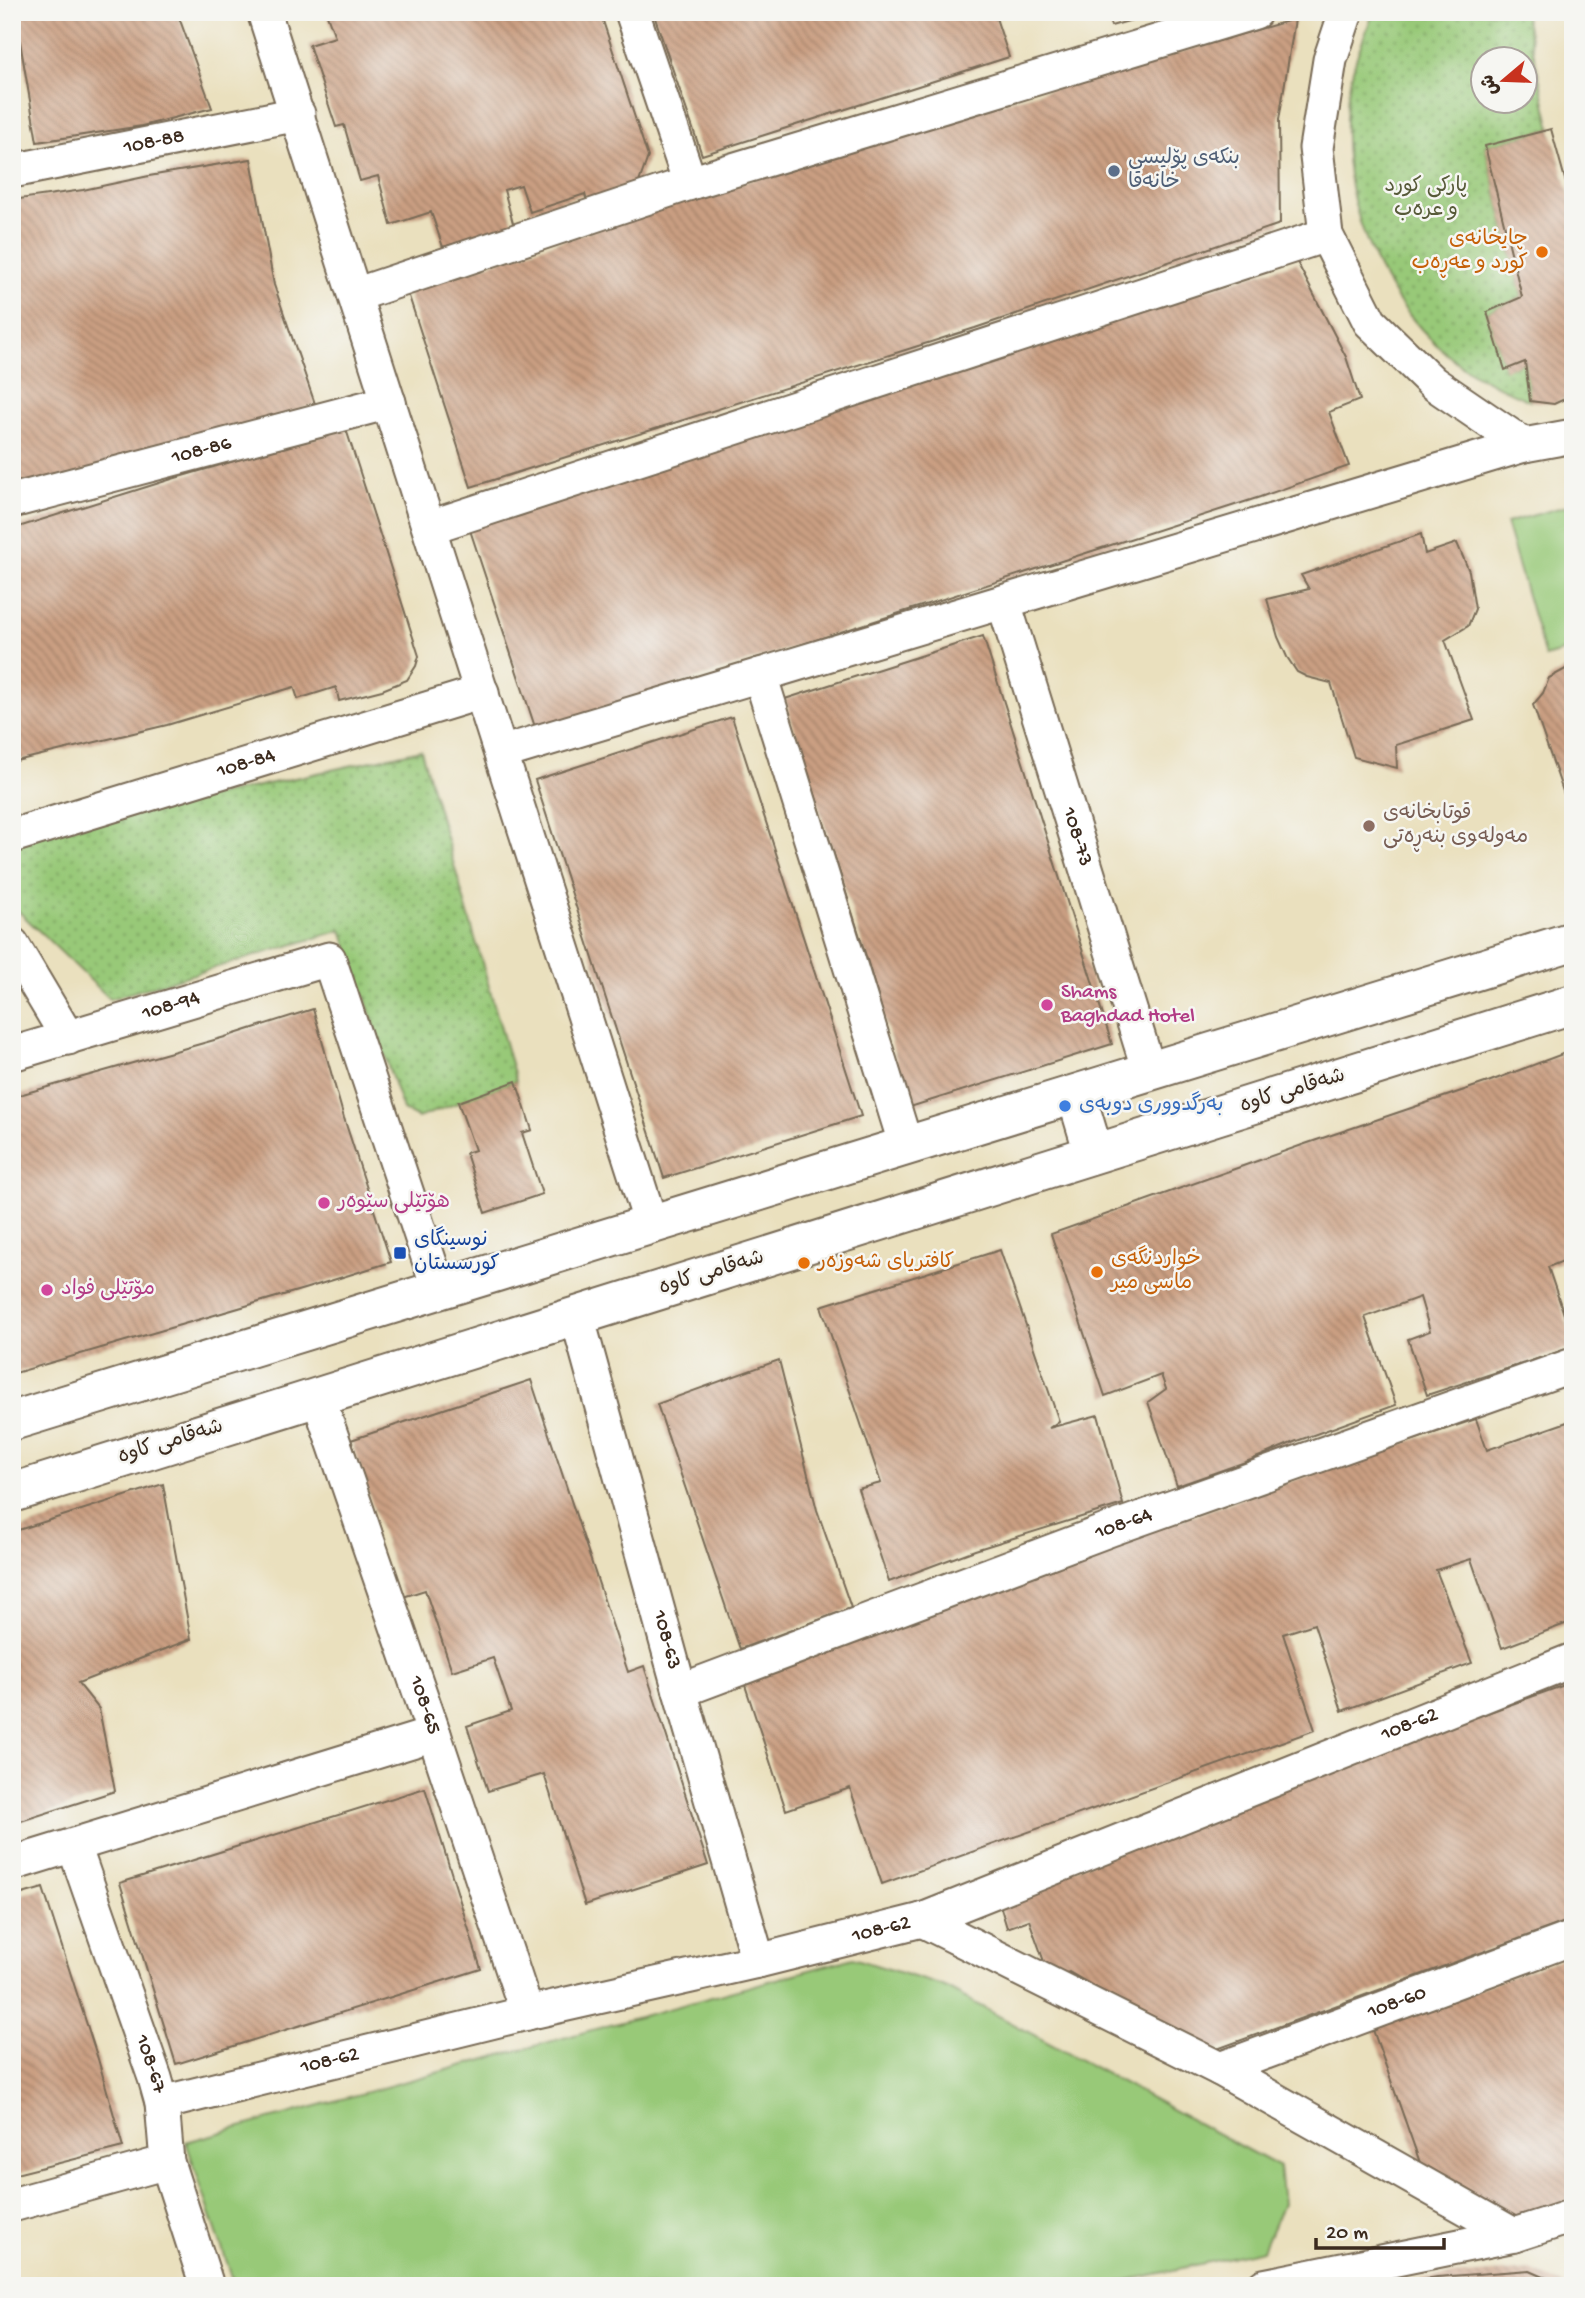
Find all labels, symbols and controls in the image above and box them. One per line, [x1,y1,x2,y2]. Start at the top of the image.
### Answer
north arrow [1470,46,1540,116]
text: ش [1477,71,1506,98]
street label: 108-88 [121,124,187,161]
place label: بنکەی پۆلیسی خانەقا [1128,147,1240,196]
marker: بنکەی پۆلیسی خانەقا [1106,163,1122,179]
park label: پاركی كورد و عرەب [1385,175,1467,224]
place label: چایخانەی کورد و عەڕەب [1412,228,1528,278]
marker: چایخانەی کورد و عەڕەب [1534,244,1550,260]
street label: 108-86 [168,431,234,471]
street label: 108-84 [213,743,279,785]
place label: قوتابخانەی مەولەوی بنەڕەتی [1383,802,1528,852]
street label: 108-73 [1055,804,1097,870]
marker: قوتابخانەی مەولەوی بنەڕەتی [1361,818,1377,834]
place label: Shams Baghdad Hotel [1060,981,1195,1030]
street label: 108-94 [138,986,203,1027]
marker: Shams Baghdad Hotel [1039,997,1055,1013]
street label: شەقامی کاوە [1237,1064,1349,1120]
place label: بەرگدووری دوبەی [1079,1091,1224,1119]
marker: بەرگدووری دوبەی [1057,1098,1073,1114]
place label: هۆتێلی سێوەر [336,1191,450,1216]
marker: هۆتێلی سێوەر [316,1195,332,1211]
place label: نوسینگای کورسستان [414,1226,500,1278]
marker: نوسینگای کورسستان [392,1245,408,1261]
place label: خواردنگەی ماسی میر [1109,1245,1201,1297]
street label: شەقامی کاوە [656,1246,768,1302]
place label: کافتریای شەوزەر [816,1251,954,1276]
marker: کافتریای شەوزەر [796,1255,812,1271]
marker: خواردنگەی ماسی میر [1089,1264,1105,1280]
place label: مۆتێلی فواد [61,1278,155,1303]
marker: مۆتێلی فواد [39,1282,55,1298]
street label: شەقامی کاوە [115,1415,227,1471]
street label: 108-64 [1091,1503,1156,1547]
street label: 108-63 [646,1607,686,1672]
street label: 108-65 [402,1672,446,1738]
street label: 108-62 [1377,1703,1442,1748]
street label: 108-62 [849,1911,913,1950]
street label: 108-60 [1363,1981,1430,2026]
street label: 108-67 [128,2031,171,2097]
street label: 108-62 [297,2042,362,2081]
scale bar [1316,2207,1443,2251]
text: 20 m [1326,2222,1368,2247]

